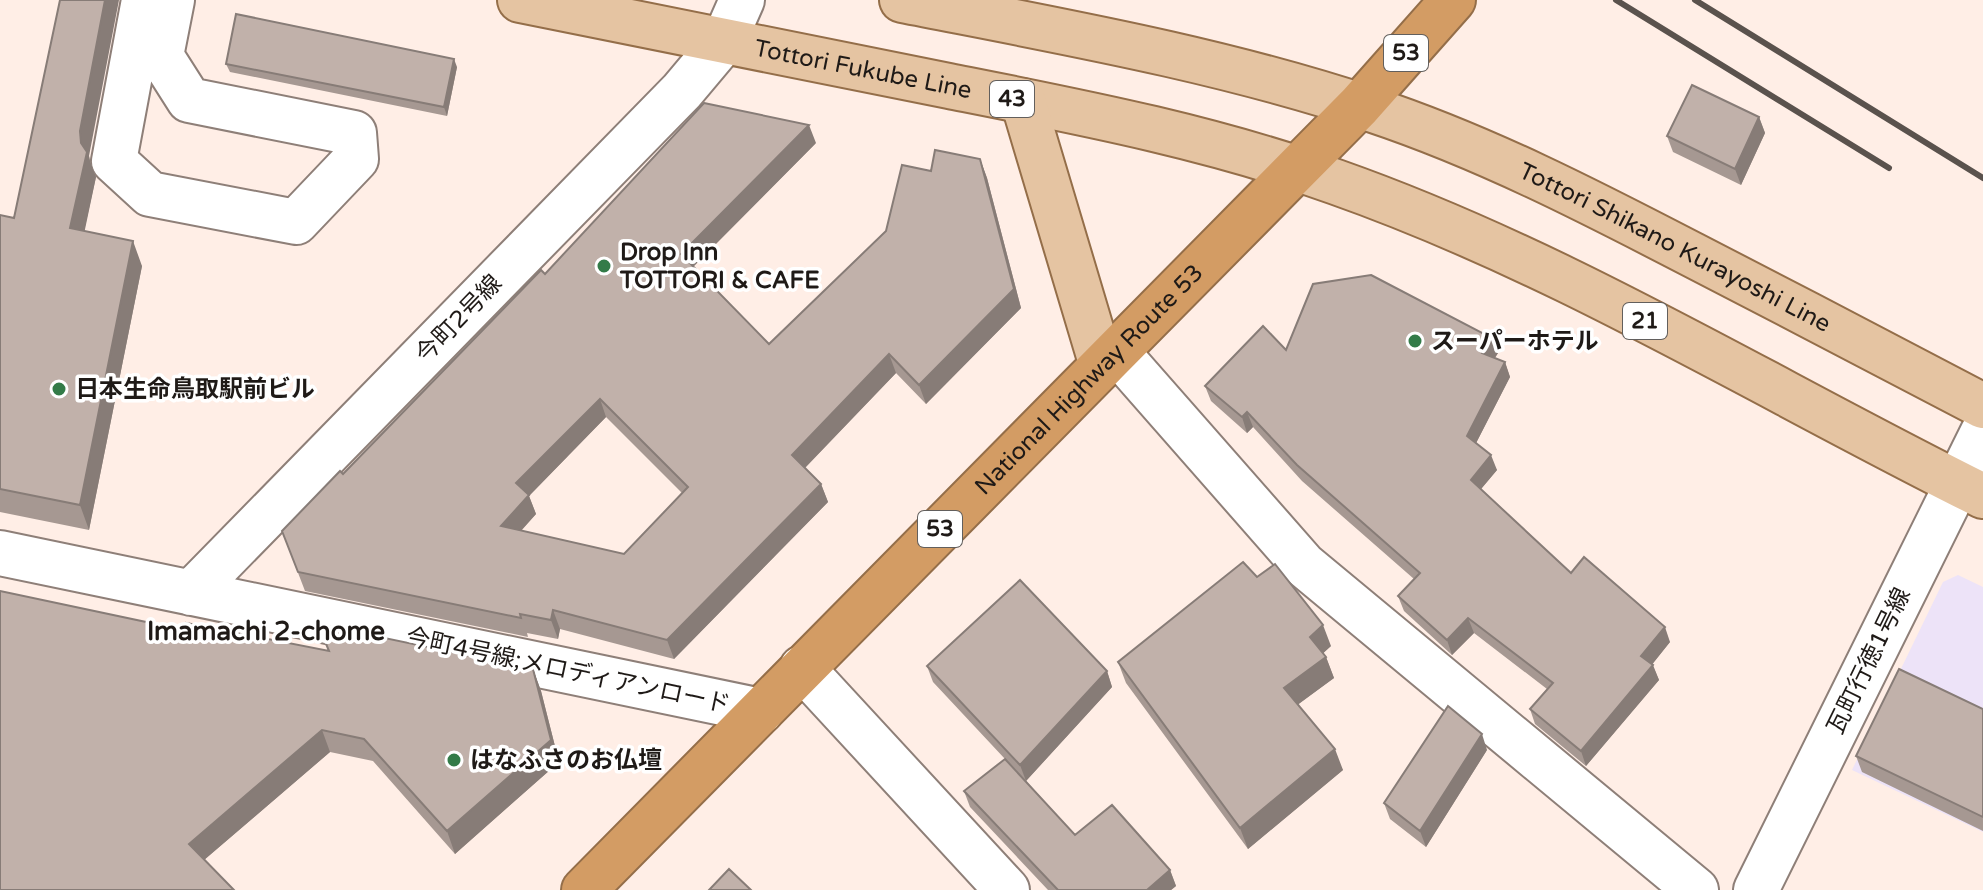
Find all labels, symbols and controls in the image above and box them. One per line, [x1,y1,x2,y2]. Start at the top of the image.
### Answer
street label: Tottori Fukube Line [752,33,974,105]
road number: 53 [1384,35,1428,71]
road number: 43 [990,81,1034,117]
street label: Tottori Shikano Kurayoshi Line [1515,156,1836,338]
place label: Drop Inn TOTTORI & CAFE [619,238,819,295]
marker: Drop Inn TOTTORI & CAFE [595,257,613,275]
street label: National Highway Route 53 [969,258,1209,501]
street label: 今町2号線 [410,269,508,369]
road number: 21 [1623,303,1667,339]
place label: スーパーホテル [1431,327,1599,356]
marker: スーパーホテル [1406,332,1424,350]
place label: 日本生命鳥取駅前ビル [75,375,315,404]
marker: 日本生命鳥取駅前ビル [50,380,68,398]
road number: 53 [918,511,962,547]
street label: 瓦町行徳1号線 [1821,583,1917,739]
district label: Imamachi 2-chome [147,616,385,647]
street label: 今町4号線;メロディアンロード [403,622,733,720]
place label: はなふさのお仏壇 [470,746,662,775]
marker: はなふさのお仏壇 [445,751,463,769]

